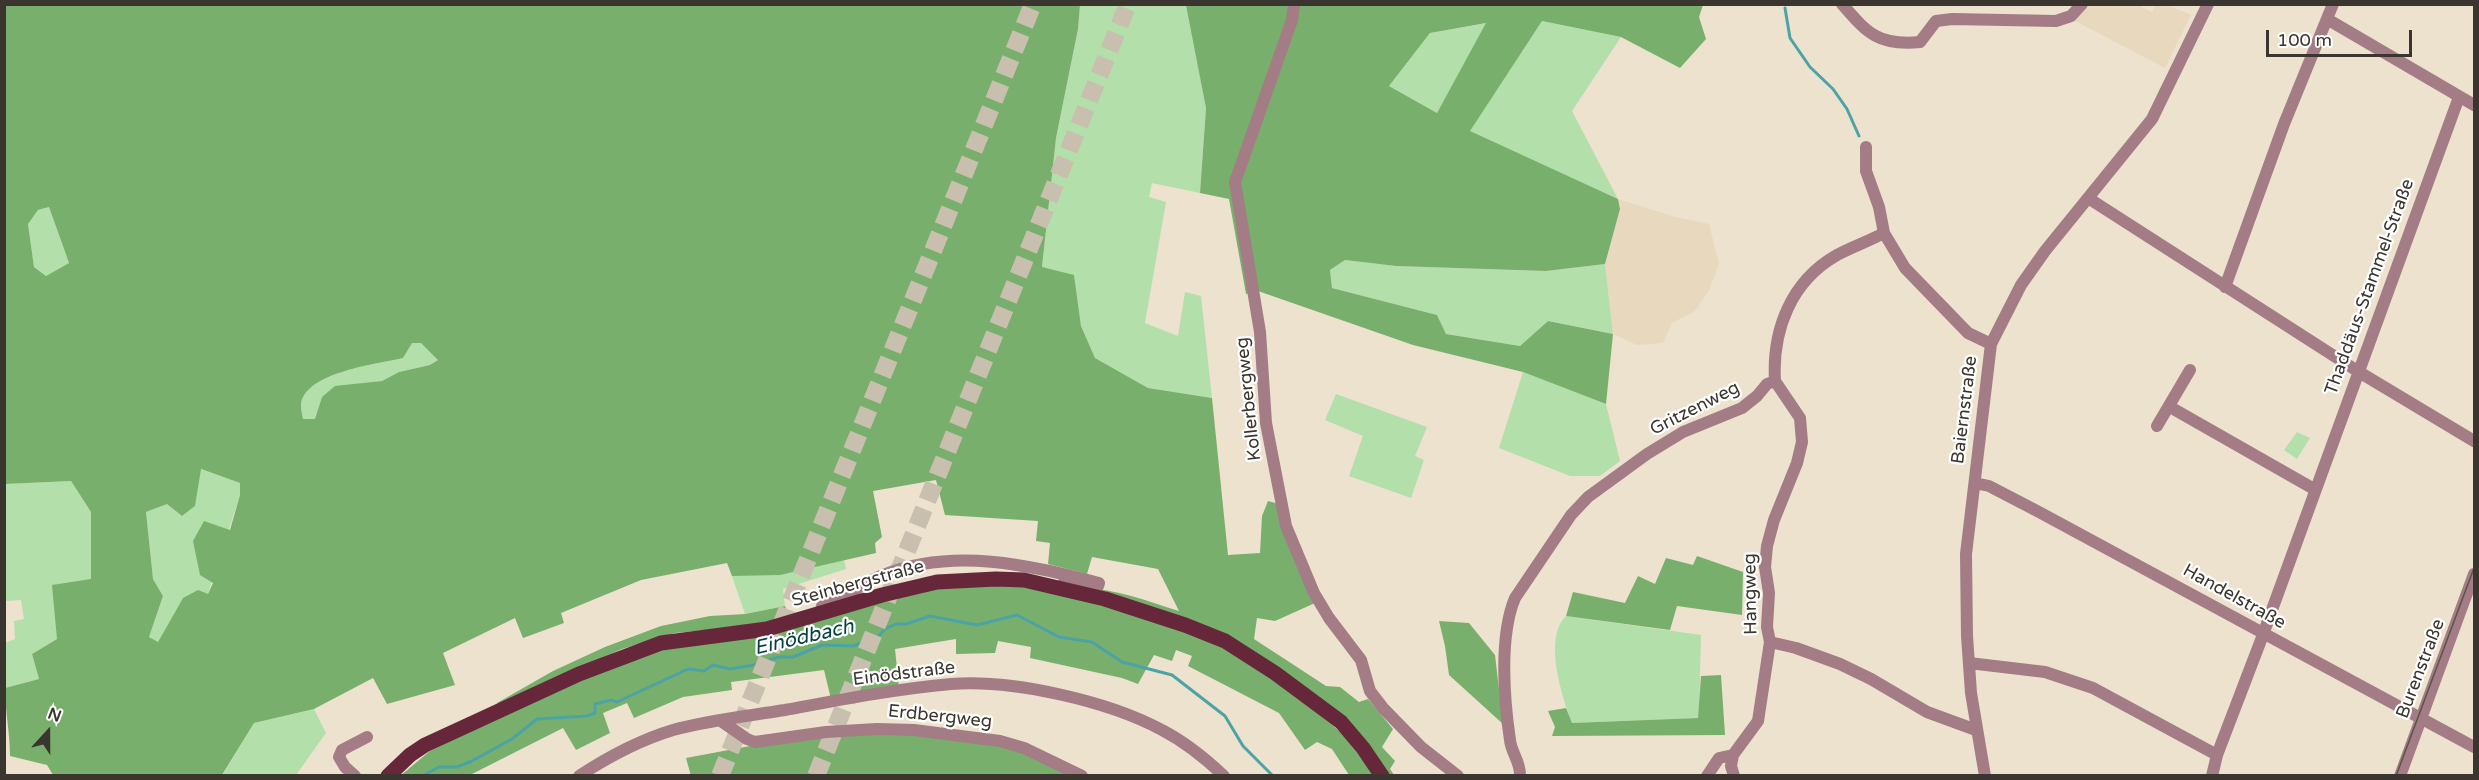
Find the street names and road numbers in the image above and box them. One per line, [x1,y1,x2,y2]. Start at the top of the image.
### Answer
street label: Thaddäus-Stammel-Straße [2321,176,2419,398]
street label: Kollerbergweg [1232,336,1266,462]
street label: Baiernstraße [1948,355,1982,465]
street label: Gritzenweg [1647,377,1743,441]
street label: Hangweg [1739,553,1763,635]
street label: Steinbergstraße [789,556,927,612]
street label: Handelstraße [2179,560,2289,634]
street label: Burenstraße [2392,616,2450,722]
street label: Einödstraße [852,657,956,691]
street label: Erdbergweg [887,701,993,733]

